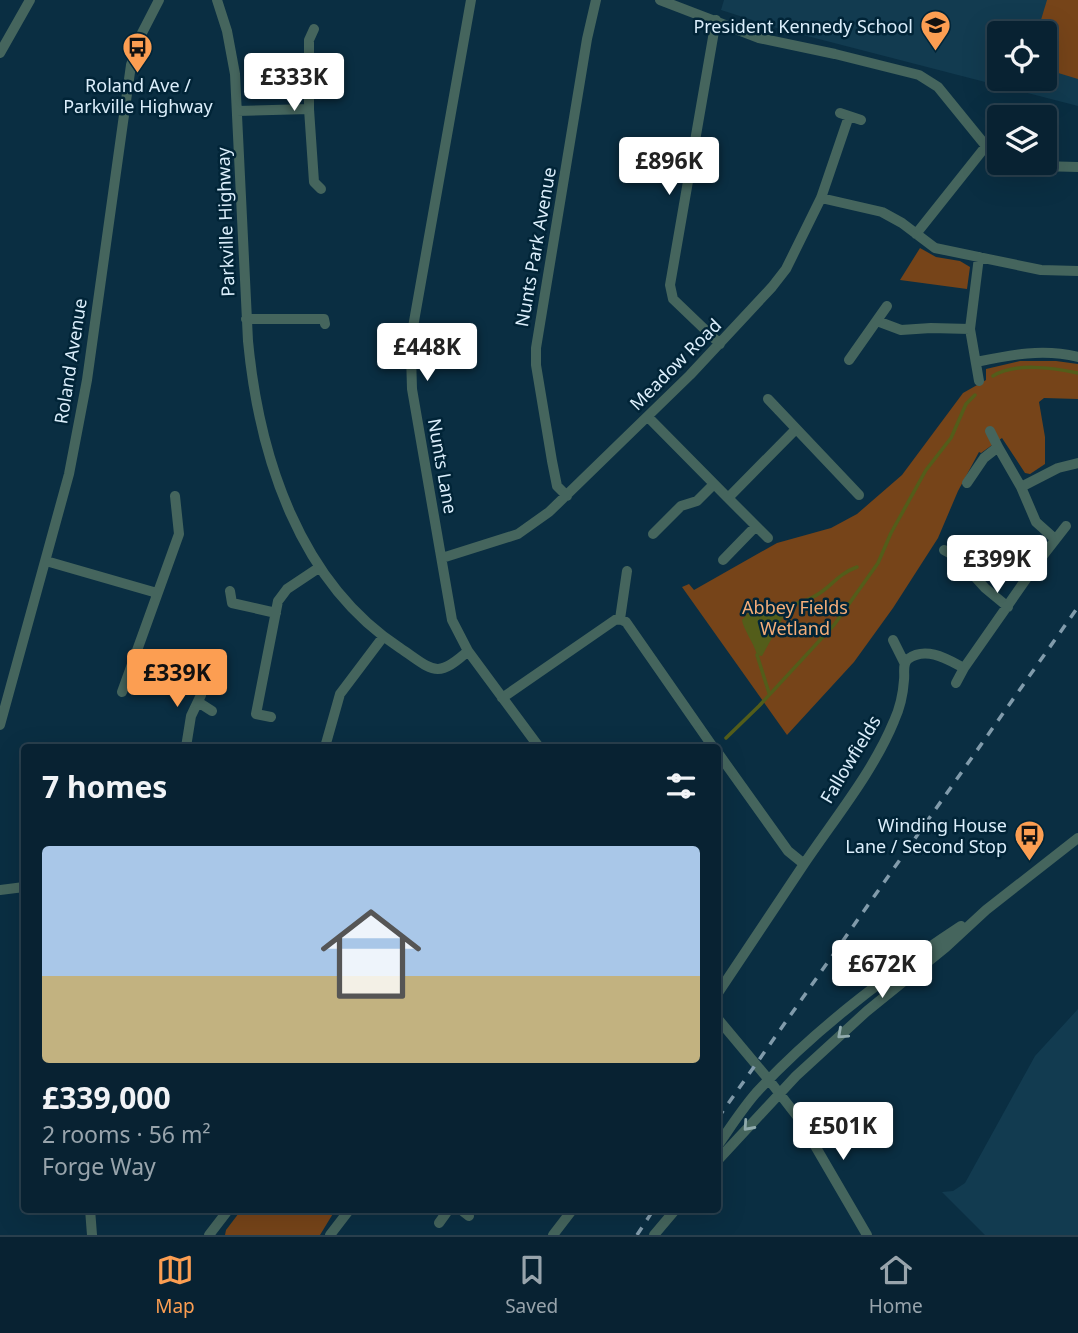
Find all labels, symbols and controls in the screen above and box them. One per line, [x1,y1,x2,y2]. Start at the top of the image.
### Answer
school or university icon: President Kennedy School [919,9,953,53]
place label: President Kennedy School [693,14,913,38]
map controls [987,21,1057,175]
button: locate [987,21,1057,91]
bus stop icon: Roland Ave / Parkville Highway [121,30,155,74]
pin: £333K [245,54,343,113]
text: £333K [260,60,328,92]
place label: Roland Ave / Parkville Highway [63,73,214,118]
button: layers [987,105,1057,175]
pin: £896K [620,138,718,197]
text: £896K [635,144,703,176]
street label: Parkville Highway [210,146,240,297]
street label: Nunts Park Avenue [509,165,561,329]
street label: Roland Avenue [48,296,92,426]
street label: Meadow Road [624,313,726,415]
pin: £448K [378,324,476,383]
text: £448K [393,330,461,362]
street label: Nunts Lane [423,416,463,516]
pin: £399K [948,536,1046,595]
text: £399K [963,542,1031,574]
park label: Abbey Fields Wetland [742,595,848,640]
pin: £339K [128,650,226,709]
text: £339K [143,656,211,688]
street label: Fallowfields [814,711,886,807]
text: 7 homes [42,766,167,807]
icon: filters [662,767,700,805]
place label: Winding House Lane / Second Stop [845,813,1007,858]
bus stop icon: Winding House Lane / Second Stop [1013,818,1047,862]
icon: home [308,891,434,1017]
pin: £672K [833,940,931,1000]
text: £672K [848,947,916,979]
one-way arrow [837,1026,850,1038]
text: £339,000 [42,1077,171,1118]
pin: £501K [794,1102,892,1162]
text: £501K [809,1109,877,1141]
text: 2 rooms · 56 m² [42,1118,211,1150]
one-way arrow [744,1118,757,1131]
text: Forge Way [42,1150,156,1182]
tab: Map [155,1251,195,1319]
tab: Saved [505,1251,558,1319]
tab: Home [869,1251,923,1319]

